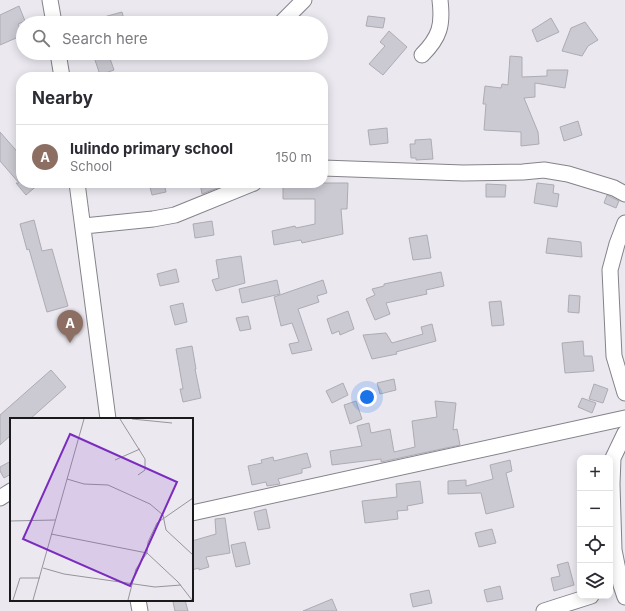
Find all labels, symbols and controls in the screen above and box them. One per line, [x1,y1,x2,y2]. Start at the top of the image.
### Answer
search box [16,16,328,60]
icon: search [30,27,52,49]
text: Search here [62,29,148,48]
text: Nearby [32,88,93,108]
text: lulindo primary school [70,139,233,158]
text: A [40,149,50,165]
text: 150 m [276,149,312,165]
text: School [70,158,112,174]
pin: A [57,310,83,343]
your location [357,387,377,407]
inset map [10,418,193,601]
map controls [577,455,613,599]
button: + [577,455,613,491]
button: − [577,491,613,527]
button: locate [577,527,613,563]
button: layers [577,563,613,599]

